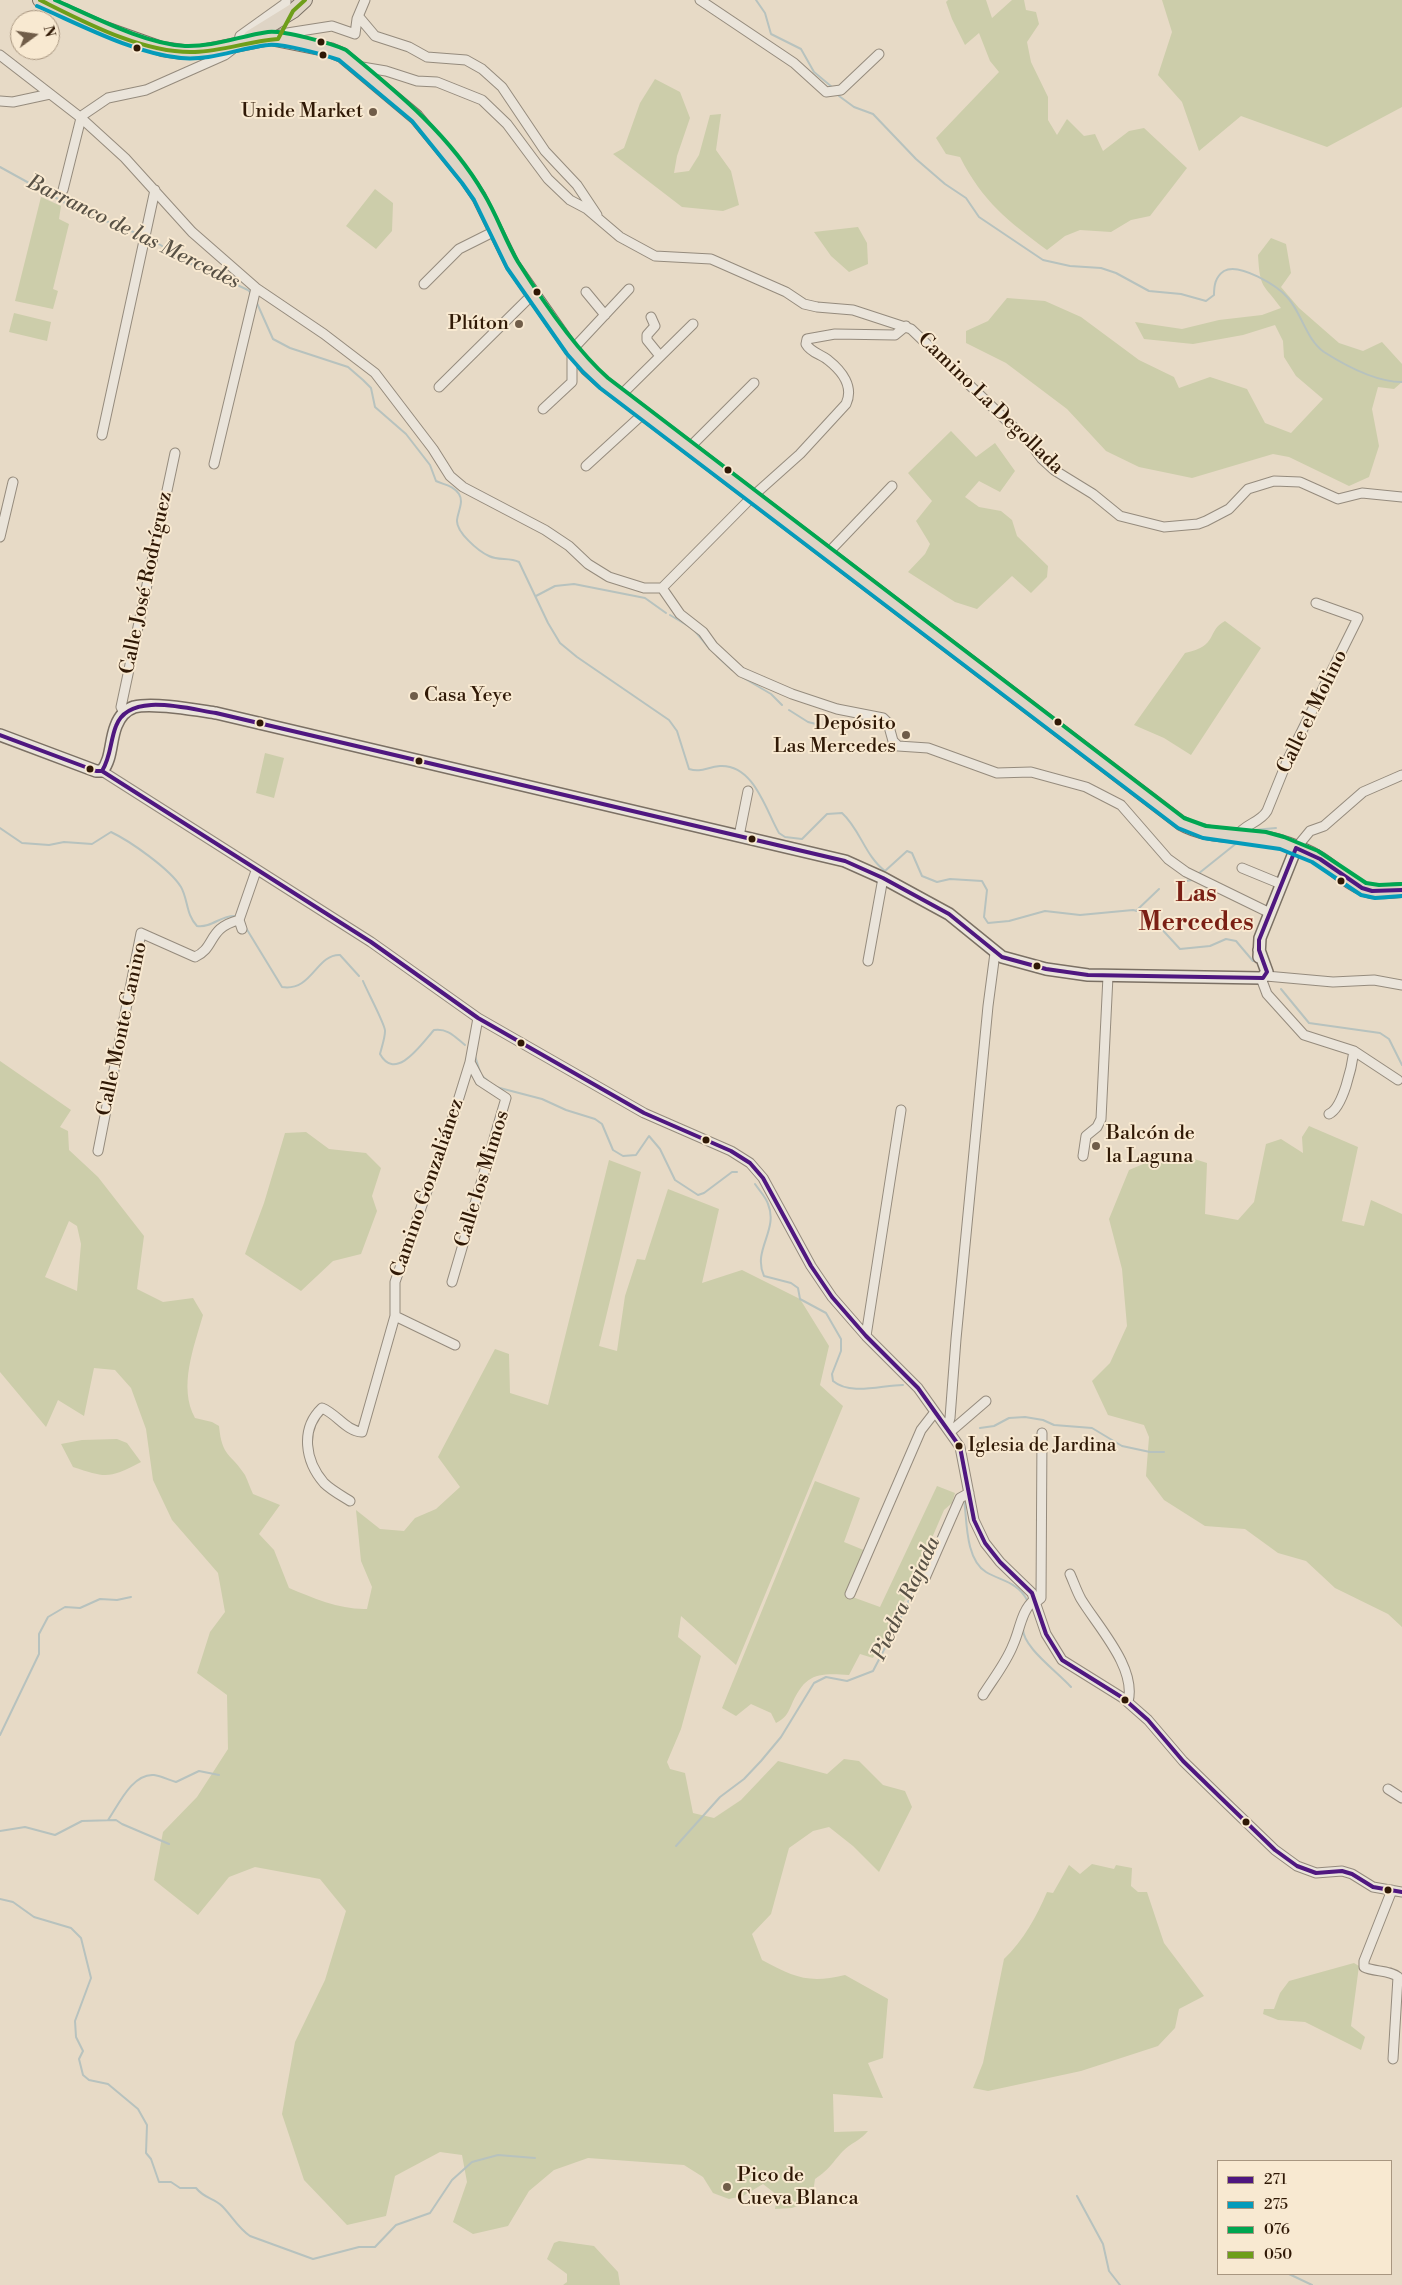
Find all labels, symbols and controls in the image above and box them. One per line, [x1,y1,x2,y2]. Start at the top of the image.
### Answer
north arrow [10,10,60,60]
text: N [39,24,59,39]
unlabelled marker [316,37,326,47]
unlabelled marker [132,43,142,53]
unlabelled marker [318,50,328,60]
place label: Unide Market [241,100,363,124]
marker: Unide Market [367,106,379,118]
water label: Barranco de las Mercedes [22,170,244,296]
unlabelled marker [532,287,542,297]
place label: Plúton [448,312,509,336]
marker: Plúton [513,318,525,330]
street label: Camino La Degollada [912,328,1068,480]
unlabelled marker [723,465,733,475]
street label: Calle José Rodríguez [116,490,178,676]
street label: Calle el Molino [1273,646,1353,778]
place label: Casa Yeye [424,684,512,708]
marker: Casa Yeye [408,690,420,702]
place label: Depósito Las Mercedes [773,712,896,759]
unlabelled marker [1053,717,1063,727]
unlabelled marker [255,718,265,728]
marker: Depósito Las Mercedes [900,729,912,741]
unlabelled marker [414,756,424,766]
unlabelled marker [85,764,95,774]
unlabelled marker [747,834,757,844]
unlabelled marker [1336,876,1346,886]
district label: Las Mercedes [1138,880,1254,939]
street label: Calle Monte Canino [93,940,153,1118]
unlabelled marker [1032,961,1042,971]
unlabelled marker [516,1038,526,1048]
street label: Camino Gonzaliánez [386,1096,470,1280]
street label: Calle los Mimos [451,1108,515,1250]
place label: Balcón de la Laguna [1106,1122,1195,1169]
unlabelled marker [701,1135,711,1145]
marker: Balcón de la Laguna [1090,1140,1102,1152]
place label: Iglesia de Jardina [968,1435,1116,1457]
marker: Iglesia de Jardina [954,1441,964,1451]
water label: Piedra Rajada [867,1533,947,1665]
unlabelled marker [1120,1695,1130,1705]
unlabelled marker [1241,1817,1251,1827]
unlabelled marker [1383,1885,1393,1895]
legend [1217,2160,1392,2275]
place label: Pico de Cueva Blanca [737,2164,859,2211]
text: 271 [1264,2170,1287,2189]
marker: Pico de Cueva Blanca [721,2181,733,2193]
text: 275 [1264,2195,1288,2214]
text: 076 [1264,2220,1290,2239]
text: 050 [1264,2245,1292,2264]

